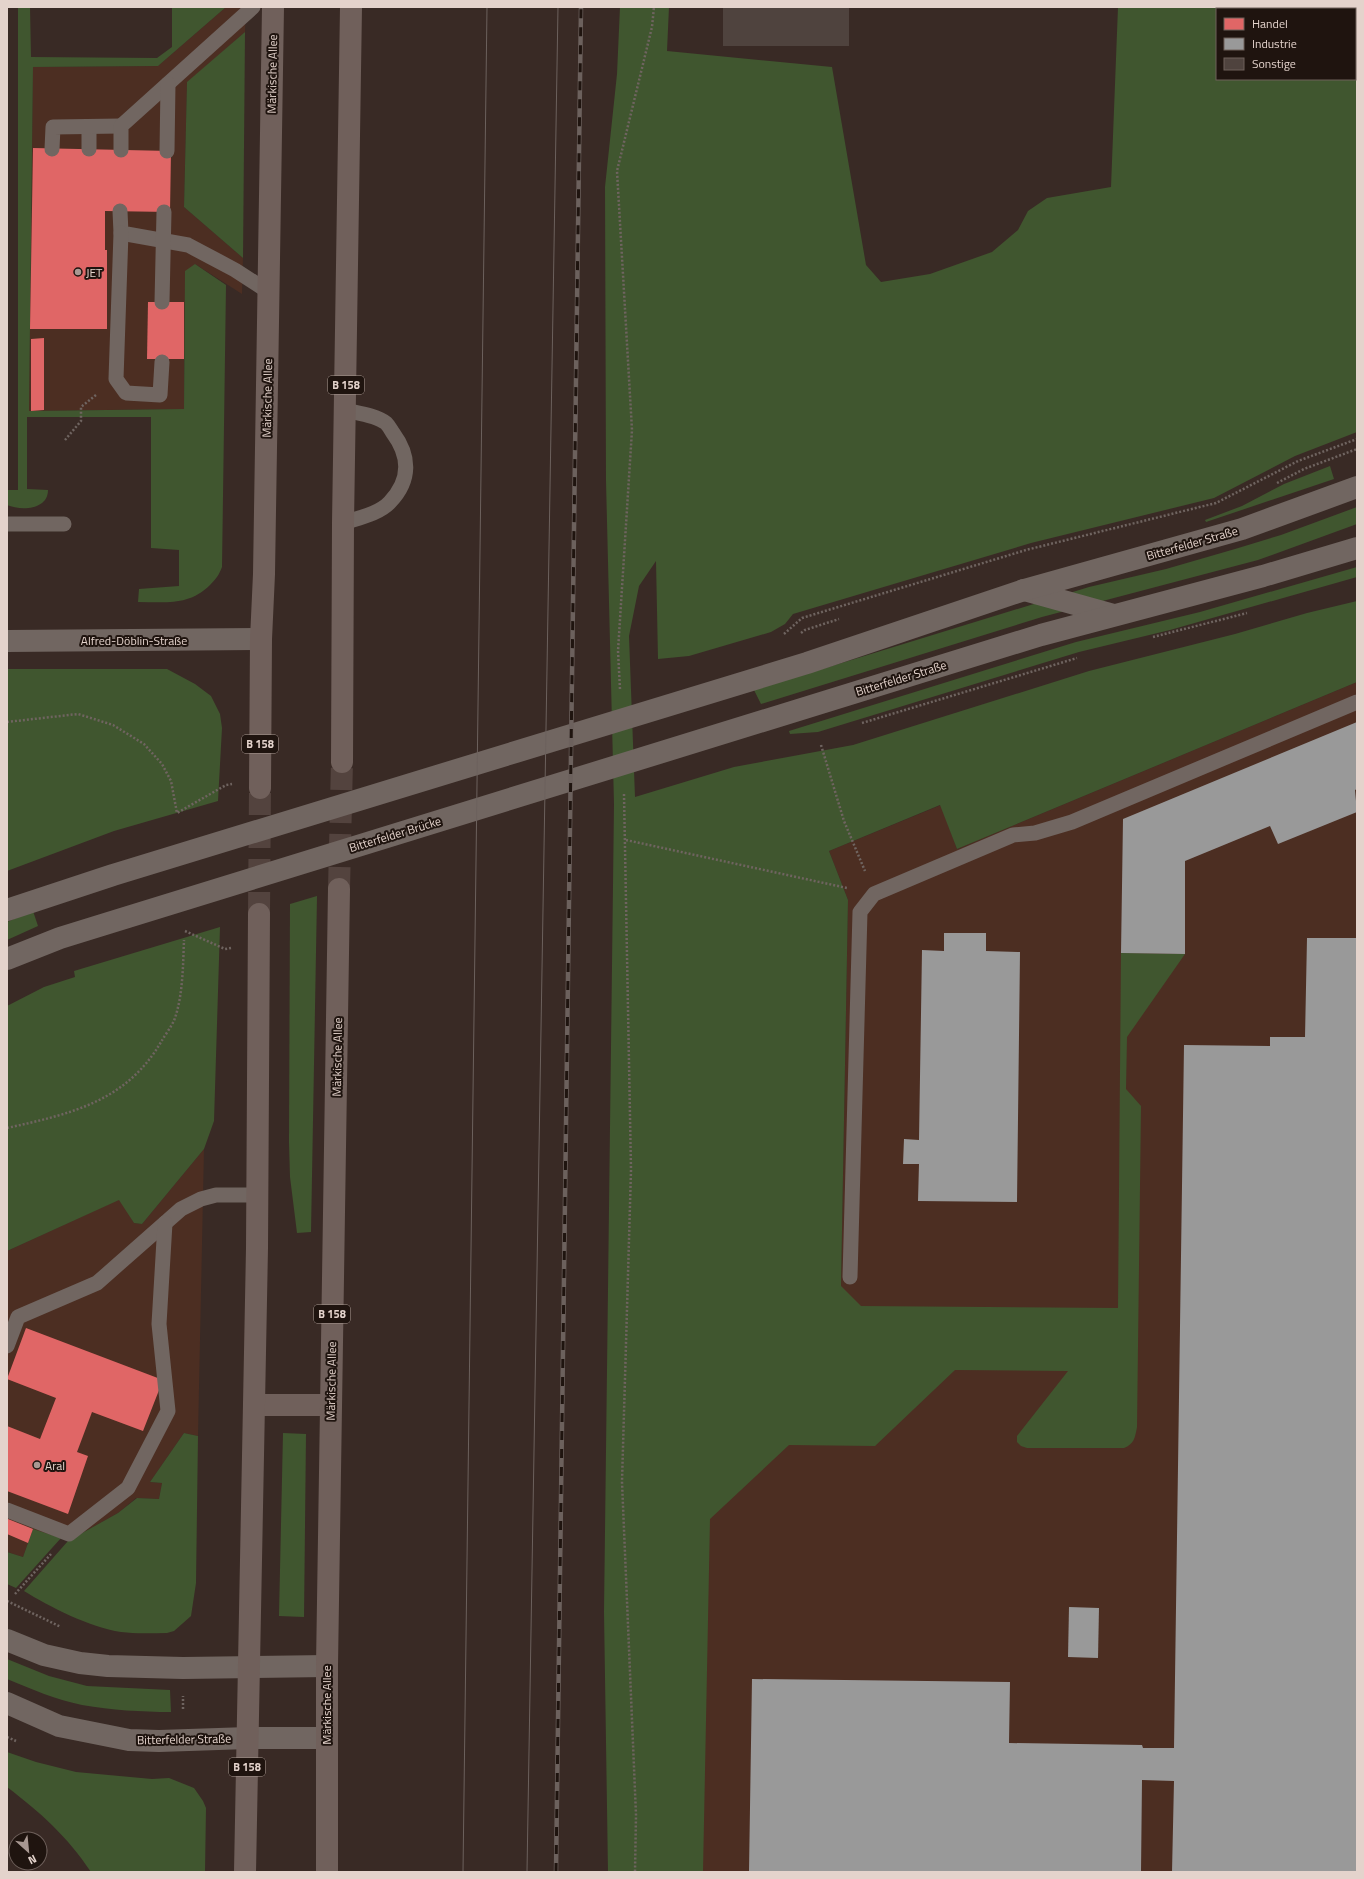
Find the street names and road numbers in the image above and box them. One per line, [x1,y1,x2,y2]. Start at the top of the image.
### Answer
street label: Märkische Allee [262,34,282,114]
street label: Märkische Allee [257,358,277,438]
road number: B 158 [328,376,364,394]
street label: Bitterfelder Straße [1144,521,1240,565]
street label: Alfred-Döblin-Straße [81,631,187,650]
street label: Bitterfelder Straße [853,655,949,701]
road number: B 158 [242,735,278,753]
street label: Bitterfelder Brücke [347,811,443,857]
street label: Märkische Allee [327,1017,347,1097]
road number: B 158 [314,1305,350,1323]
street label: Märkische Allee [321,1341,341,1421]
street label: Märkische Allee [317,1665,336,1745]
street label: Bitterfelder Straße [137,1729,231,1749]
road number: B 158 [229,1758,265,1776]

